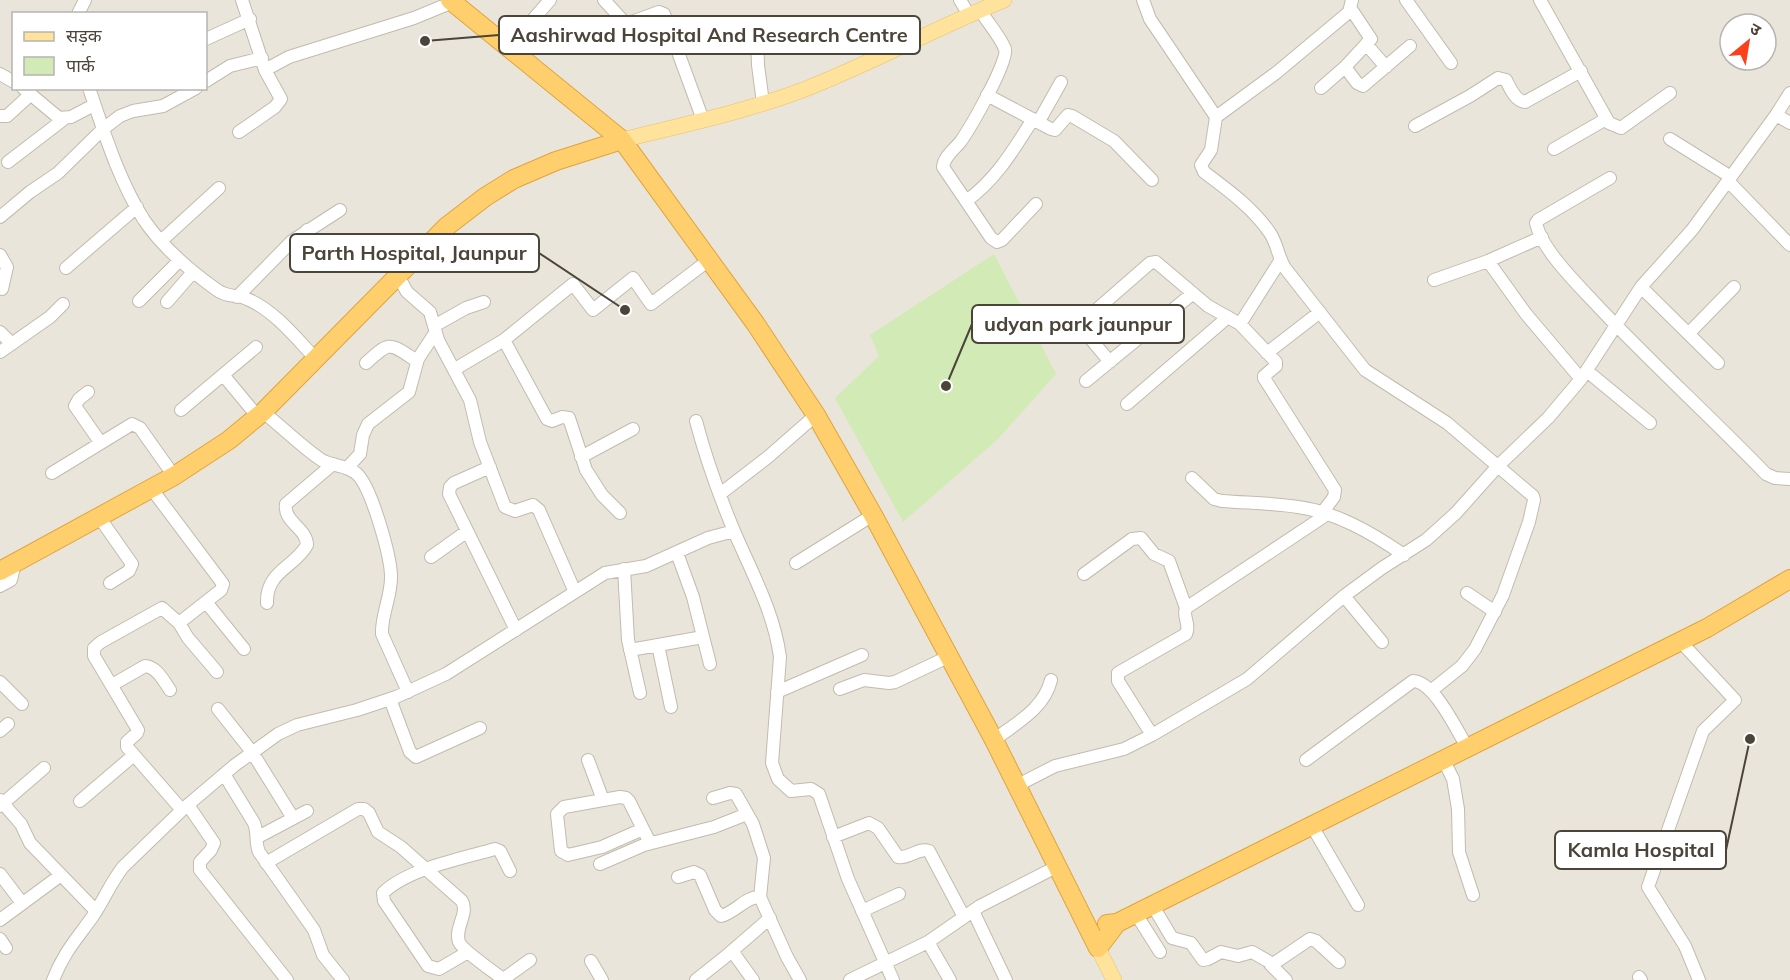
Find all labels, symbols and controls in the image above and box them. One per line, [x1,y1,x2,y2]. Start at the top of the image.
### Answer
legend [12,12,207,90]
north arrow [1718,12,1778,72]
callout: Aashirwad Hospital And Research Centre [499,16,920,54]
text: उ [1746,18,1765,40]
text: Aashirwad Hospital And Research Centre [510,22,908,47]
text: सड़क [66,24,103,47]
text: पार्क [66,54,96,77]
callout: Parth Hospital, Jaunpur [290,234,539,272]
text: Parth Hospital, Jaunpur [301,240,527,265]
callout: udyan park jaunpur [972,305,1184,343]
text: udyan park jaunpur [984,311,1172,336]
callout: Kamla Hospital [1555,831,1726,869]
text: Kamla Hospital [1568,837,1714,862]

